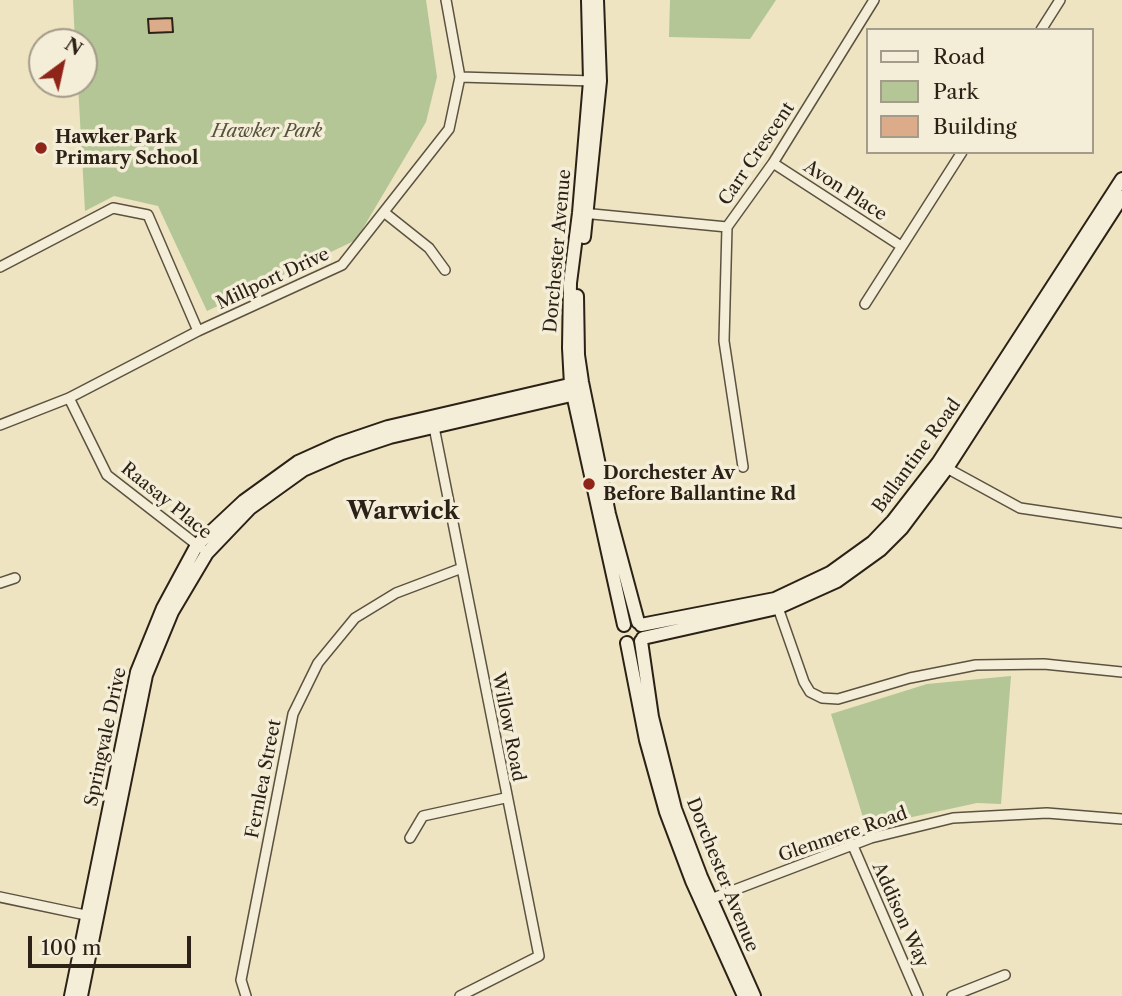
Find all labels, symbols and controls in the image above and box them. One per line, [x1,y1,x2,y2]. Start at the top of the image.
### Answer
north arrow [28,28,98,98]
legend [866,28,1094,154]
text: N [60,32,87,61]
text: Road [933,44,985,69]
text: Park [933,79,979,104]
street label: Carr Crescent [715,98,799,210]
text: Building [933,114,1017,139]
park label: Hawker Park [212,121,322,143]
place label: Hawker Park Primary School [55,127,198,170]
marker: Hawker Park Primary School [33,140,49,156]
street label: Avon Place [799,156,891,226]
street label: Dorchester Avenue [540,168,576,334]
street label: Millport Drive [213,243,333,315]
street label: Ballantine Road [868,395,966,517]
street label: Raasay Place [116,458,216,544]
place label: Dorchester Av Before Ballantine Rd [603,463,796,505]
marker: Dorchester Av Before Ballantine Rd [581,476,597,492]
district label: Warwick [347,498,459,526]
street label: Springvale Drive [81,666,131,808]
street label: Willow Road [487,671,529,783]
street label: Fernlea Street [242,718,286,840]
street label: Dorchester Avenue [681,795,763,955]
street label: Glenmere Road [776,803,910,867]
street label: Addison Way [867,859,933,971]
scale bar [32,922,194,966]
text: 100 m [41,935,102,960]

